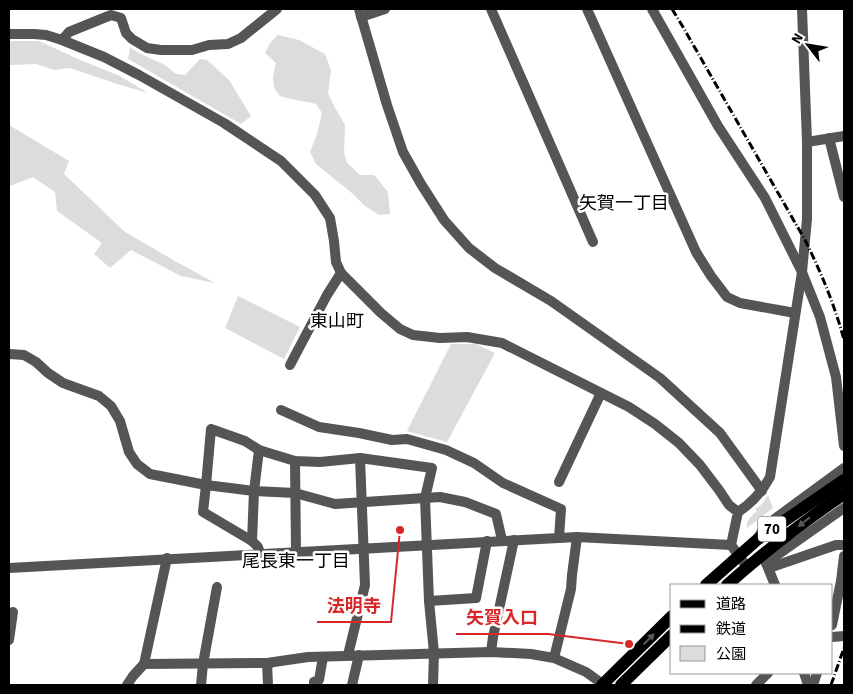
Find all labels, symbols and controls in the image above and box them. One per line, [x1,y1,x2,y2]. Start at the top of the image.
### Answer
north arrow [783,20,833,70]
text: N [787,30,809,48]
district label: 矢賀一丁目 [579,191,669,216]
district label: 東山町 [310,309,364,334]
road number: 70 [758,516,786,542]
one-way arrow [798,516,811,527]
district label: 尾長東一丁目 [242,549,350,574]
legend [670,584,833,674]
callout: 法明寺 [317,589,391,622]
text: 法明寺 [327,594,381,619]
text: 道路 [716,594,746,615]
callout: 矢賀入口 [456,601,548,634]
text: 矢賀入口 [466,606,538,631]
text: 鉄道 [716,619,746,640]
one-way arrow [643,633,655,645]
text: 公園 [716,644,746,665]

